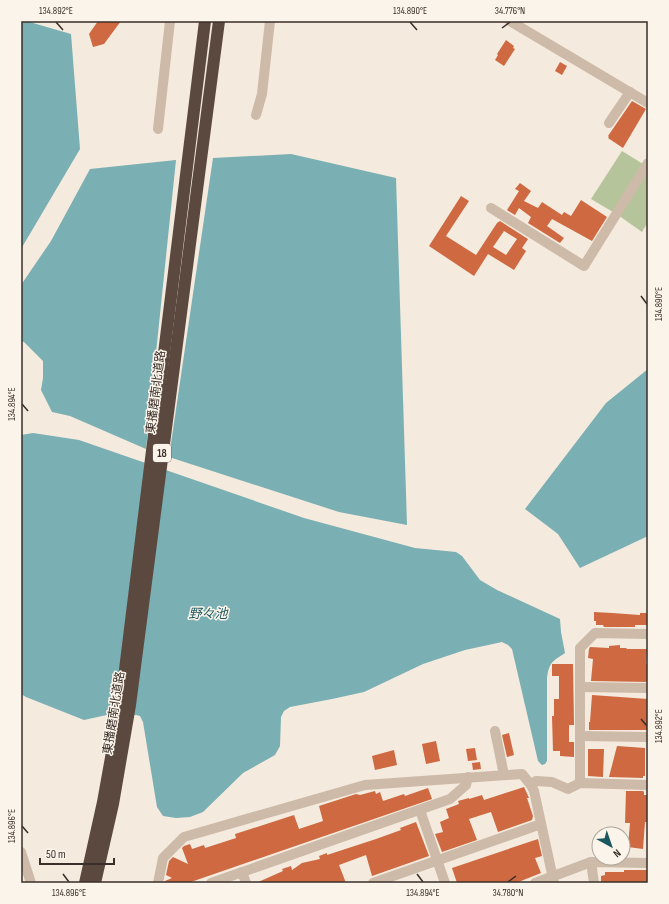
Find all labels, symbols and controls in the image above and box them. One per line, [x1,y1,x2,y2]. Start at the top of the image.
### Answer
text: 134.892°E [39,5,73,17]
text: 134.890°E [393,5,427,17]
text: 34.776°N [495,5,525,17]
text: 134.890°E [653,287,665,321]
street label: 東播磨南北道路 [143,349,169,435]
text: 134.894°E [6,387,18,421]
road number: 18 [153,444,171,462]
water label: 野々池 [188,606,229,622]
street label: 東播磨南北道路 [100,670,128,756]
text: 134.892°E [653,709,665,743]
text: 134.896°E [6,809,18,843]
north arrow [591,826,631,866]
scale bar [40,840,114,866]
text: N [611,846,624,860]
text: 50 m [46,847,66,862]
text: 134.896°E [52,887,86,899]
text: 134.894°E [406,887,440,899]
text: 34.780°N [493,887,523,899]

